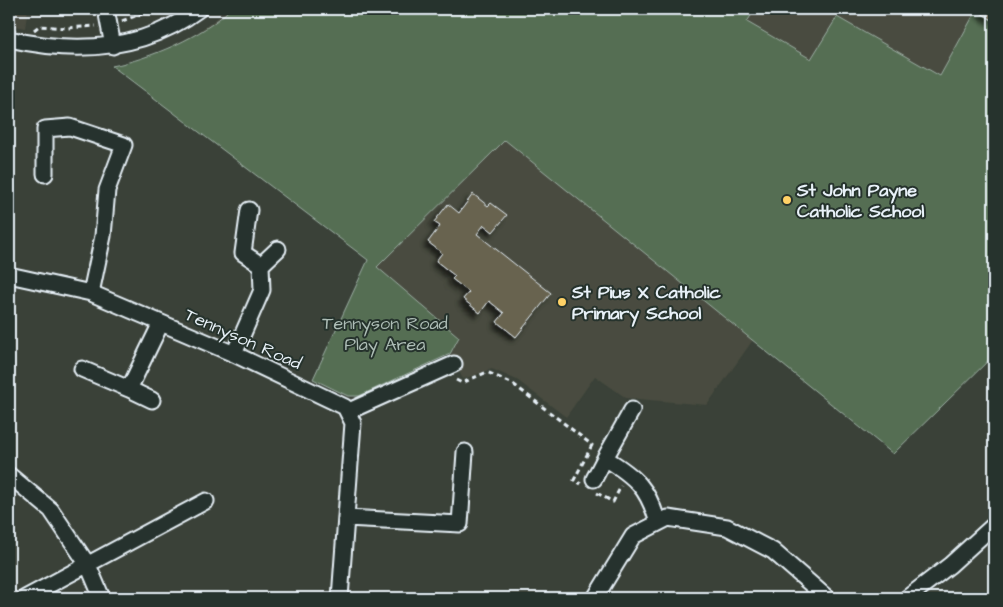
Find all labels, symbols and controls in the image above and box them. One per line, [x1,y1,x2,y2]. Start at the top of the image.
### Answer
place label: St John Payne Catholic School [796,178,924,224]
marker: St John Payne Catholic School [781,194,793,206]
place label: St Pius X Catholic Primary School [571,280,721,327]
marker: St Pius X Catholic Primary School [556,296,568,308]
street label: Tennyson Road [180,302,305,377]
park label: Tennyson Road Play Area [322,311,448,358]

